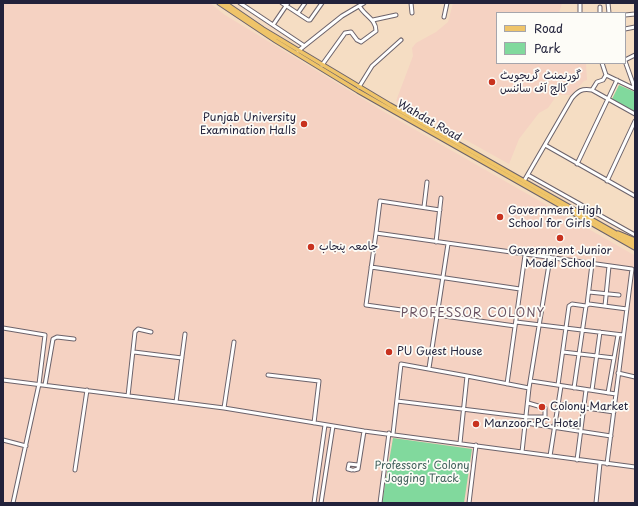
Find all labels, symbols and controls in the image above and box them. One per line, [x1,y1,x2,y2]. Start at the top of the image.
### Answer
legend [496,12,626,64]
text: Road [534,19,563,37]
text: Park [534,39,561,57]
place label: گورنمنٹ گریجویٹ کالج آف سائنس [500,69,581,95]
marker: گورنمنٹ گریجویٹ کالج آف سائنس [487,77,497,87]
street label: Wahdat Road [395,97,463,145]
place label: Punjab University Examination Halls [200,111,296,137]
marker: Punjab University Examination Halls [299,119,309,129]
place label: Government High School for Girls [508,204,602,230]
marker: Government High School for Girls [495,212,505,222]
marker: Government Junior Model School [555,233,565,243]
place label: جامعہ پنجاب [319,240,378,254]
marker: جامعہ پنجاب [306,242,316,252]
place label: Government Junior Model School [508,244,612,270]
district label: PROFESSOR COLONY [402,307,544,321]
place label: PU Guest House [397,345,482,359]
marker: PU Guest House [384,347,394,357]
place label: Colony Market [550,400,628,414]
marker: Colony Market [537,402,547,412]
place label: Manzoor PC Hotel [484,417,582,431]
marker: Manzoor PC Hotel [471,419,481,429]
park label: Professors' Colony Jogging Track [375,459,469,485]

